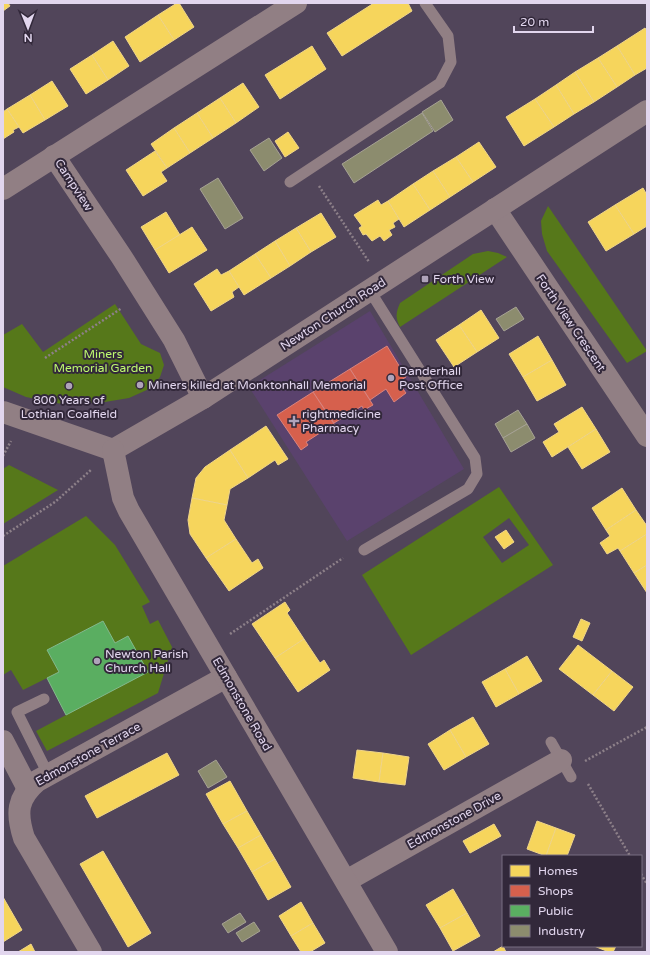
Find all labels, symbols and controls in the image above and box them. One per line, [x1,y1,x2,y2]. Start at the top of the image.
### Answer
north arrow [8,8,48,48]
scale bar [514,8,593,34]
text: 20 m [520,15,549,29]
text: N [24,31,33,44]
street label: Campview [52,156,96,214]
place label: Forth View [433,272,495,286]
street label: Forth View Crescent [533,272,609,375]
marker: Forth View [420,274,430,284]
street label: Newton Church Road [278,275,388,353]
park label: Miners Memorial Garden [54,347,152,375]
place label: Danderhall Post Office [399,364,463,392]
marker: Danderhall Post Office [386,373,396,383]
place label: Miners killed at Monktonhall Memorial [148,378,366,392]
marker: Miners killed at Monktonhall Memorial [135,380,145,390]
marker: 800 Years of Lothian Coalfield [64,381,74,391]
place label: 800 Years of Lothian Coalfield [21,393,117,421]
place label: rightmedicine Pharmacy [302,407,381,435]
marker: rightmedicine Pharmacy [289,416,299,426]
place label: Newton Parish Church Hall [105,647,188,675]
street label: Edmonstone Road [210,655,274,753]
marker: Newton Parish Church Hall [92,656,102,666]
street label: Edmonstone Terrace [33,719,143,789]
street label: Edmonstone Drive [405,788,503,852]
legend [502,855,642,947]
text: Homes [538,864,578,878]
text: Shops [538,884,573,898]
text: Public [538,904,573,918]
text: Industry [538,924,585,938]

